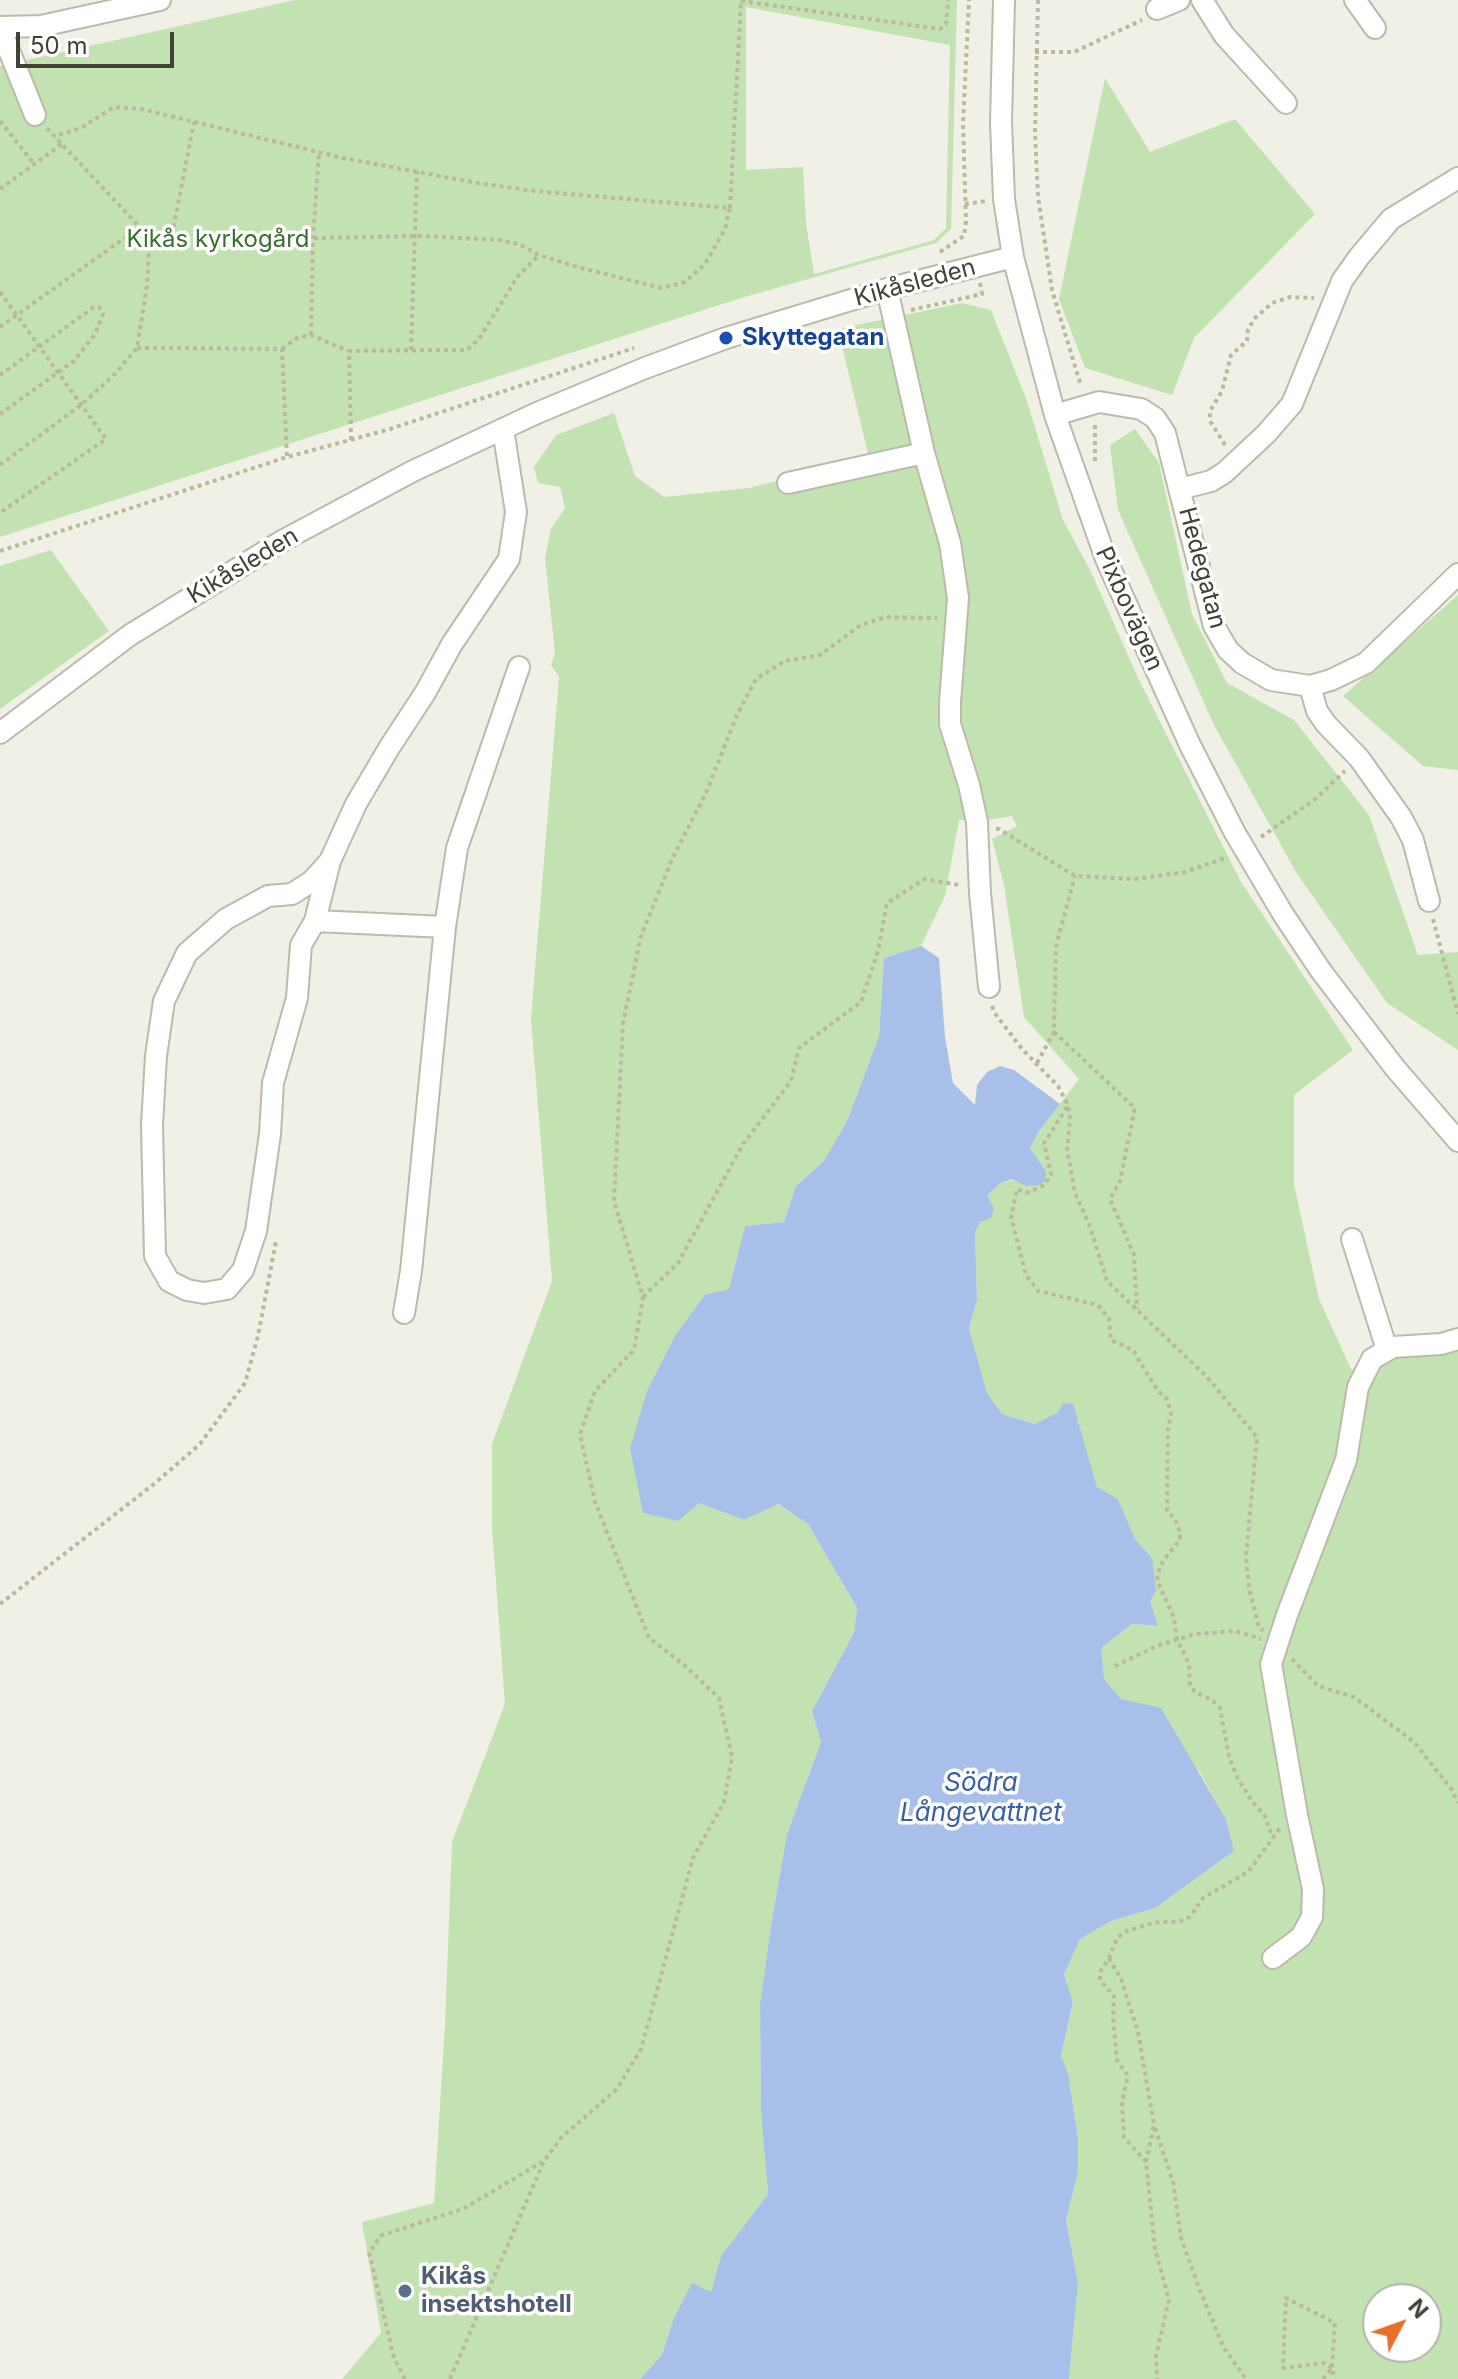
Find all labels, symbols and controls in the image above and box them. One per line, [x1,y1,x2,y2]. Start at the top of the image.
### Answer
scale bar [20,16,178,66]
text: 50 m [30,31,88,60]
park label: Kikås kyrkogård [126,226,310,254]
street label: Kikåsleden [851,253,979,313]
place label: Skyttegatan [742,324,884,352]
marker: Skyttegatan [717,329,735,347]
street label: Hedegatan [1172,504,1232,632]
street label: Kikåsleden [182,522,304,610]
street label: Pixbovägen [1089,543,1169,675]
water label: Södra Långevattnet [900,1767,1062,1828]
place label: Kikås insektshotell [421,2263,572,2319]
marker: Kikås insektshotell [396,2282,414,2300]
north arrow [1362,2283,1442,2363]
text: N [1403,2294,1434,2323]

